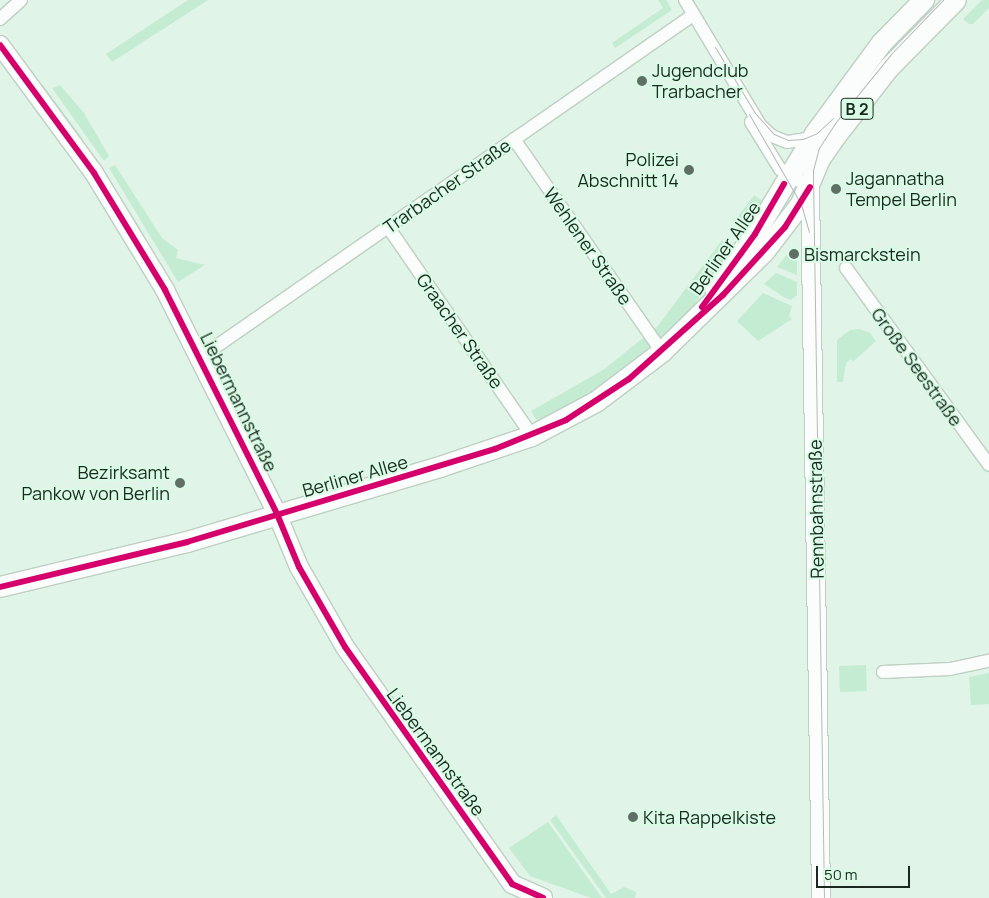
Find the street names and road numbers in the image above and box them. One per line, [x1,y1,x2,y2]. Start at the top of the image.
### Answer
road number: B 2 [840,96,874,122]
street label: Trarbacher Straße [379,134,515,238]
street label: Wehlener Straße [539,183,637,309]
street label: Berliner Allee [685,197,765,299]
street label: Graacher Straße [412,269,508,393]
street label: Große Seestraße [867,304,967,430]
street label: Liebermannstraße [196,329,282,475]
street label: Rennbahnstraße [804,439,828,579]
street label: Berliner Allee [300,451,410,501]
street label: Liebermannstraße [383,684,489,820]

